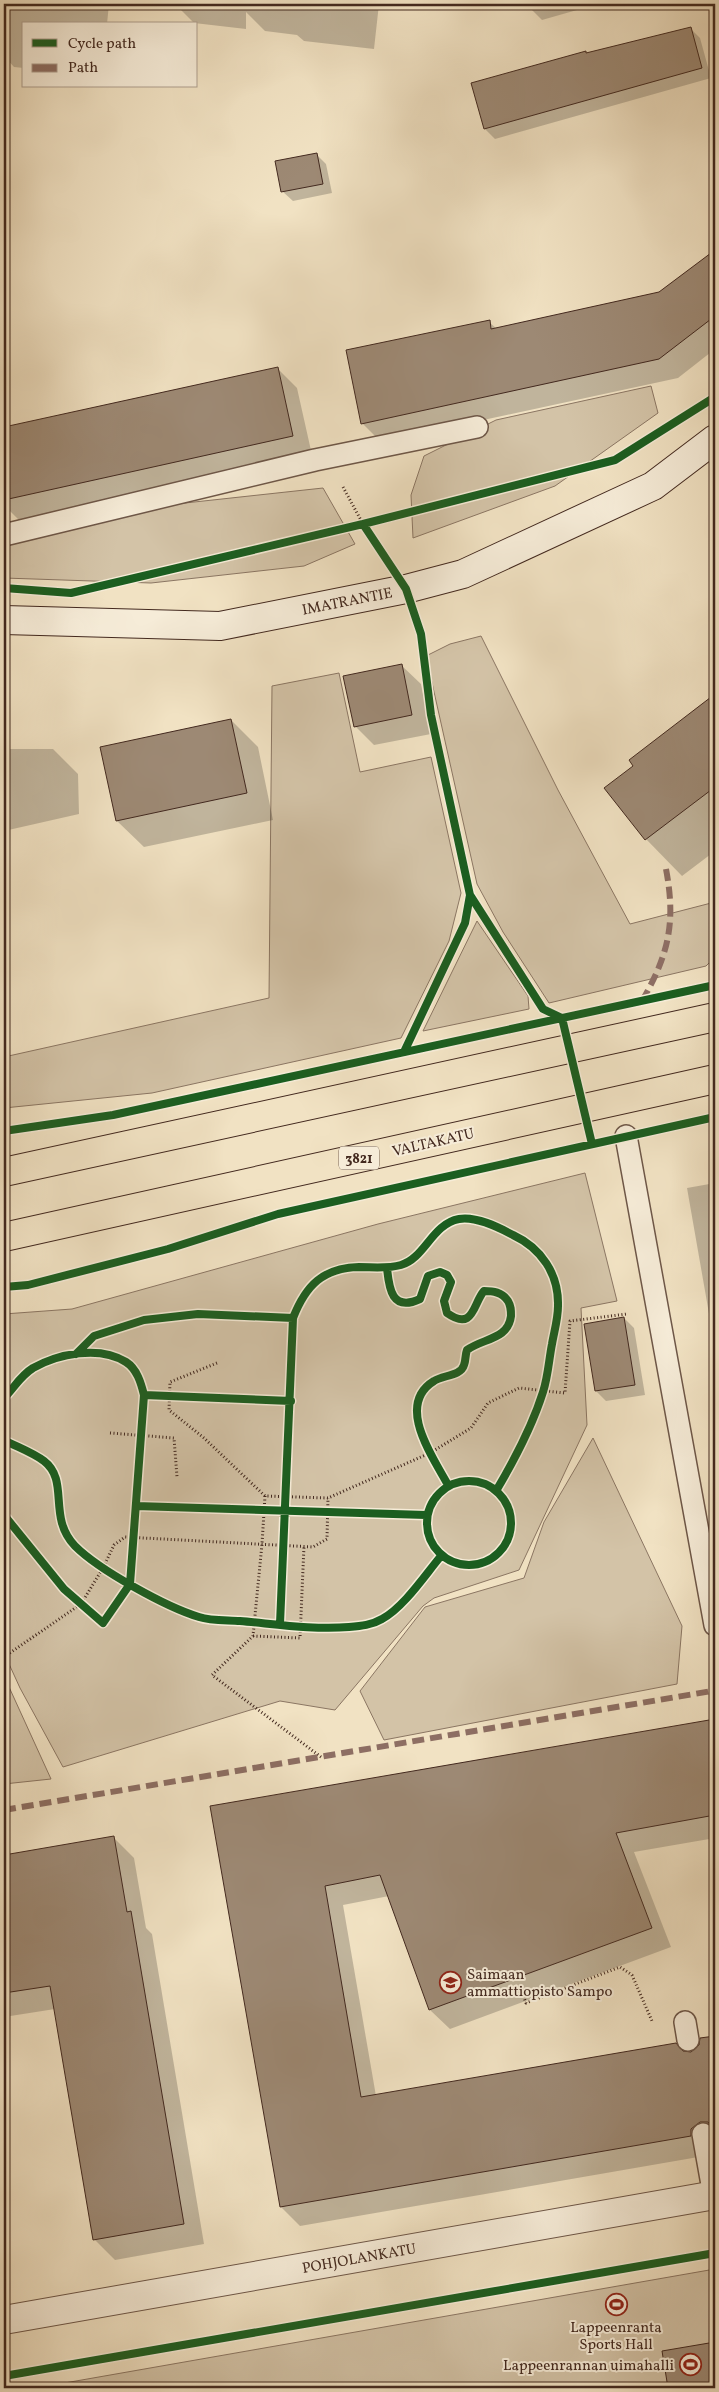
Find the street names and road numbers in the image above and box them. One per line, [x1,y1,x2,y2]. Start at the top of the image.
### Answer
street label: IMATRANTIE [300,583,394,622]
street label: VALTAKATU [390,1124,476,1163]
road number: 3821 [339,1146,379,1170]
street label: POHJOLANKATU [301,2239,418,2280]

